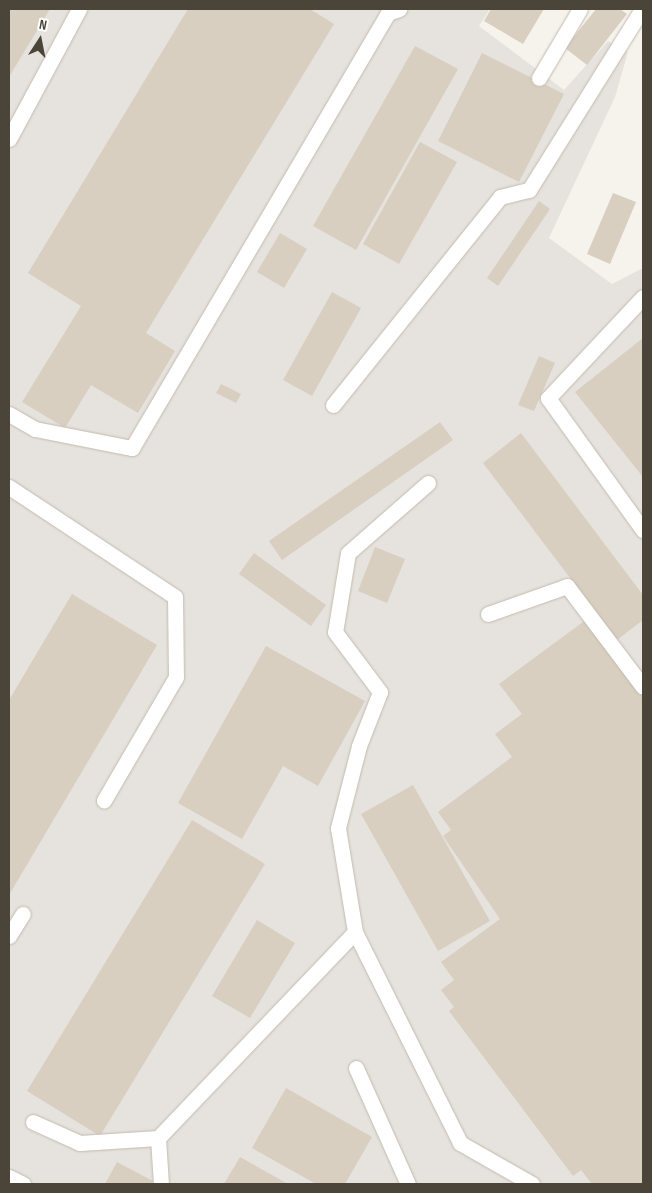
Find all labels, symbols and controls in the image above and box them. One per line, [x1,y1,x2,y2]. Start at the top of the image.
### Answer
north arrow [15,15,65,65]
text: N [38,16,48,34]

